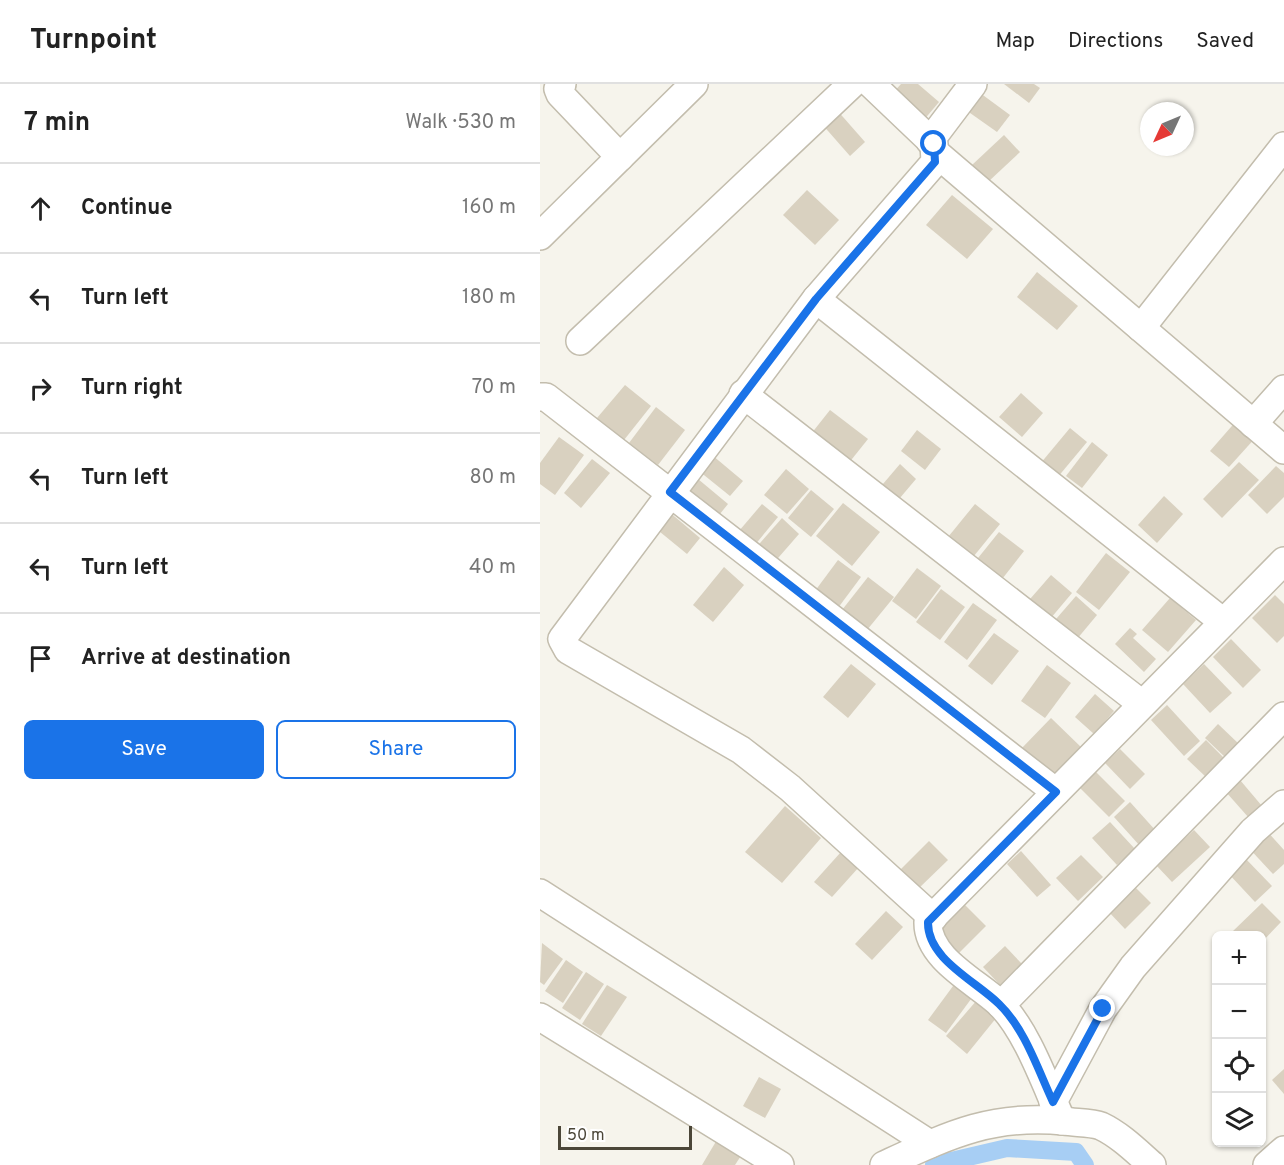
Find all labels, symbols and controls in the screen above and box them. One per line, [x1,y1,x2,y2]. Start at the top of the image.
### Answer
text: Turnpoint [30,23,157,59]
text: Map [995,28,1035,55]
text: Directions [1068,28,1163,55]
text: Saved [1196,28,1254,55]
north arrow [1140,102,1194,156]
text: 7 min [24,107,90,140]
text: Walk · 530 m [405,110,516,136]
route start [920,130,946,156]
icon: ahead [24,192,57,225]
text: Continue [81,195,172,222]
text: 160 m [462,195,516,221]
icon: left [24,282,57,315]
text: Turn left [81,285,169,312]
text: 180 m [462,285,516,311]
icon: right [24,372,57,405]
text: Turn right [81,375,183,402]
text: 70 m [472,375,516,401]
icon: left [24,462,57,495]
text: Turn left [81,465,169,492]
text: 80 m [470,465,516,491]
icon: left [24,552,57,585]
text: Turn left [81,555,169,582]
text: 40 m [469,555,516,581]
icon: arrive [24,642,57,675]
text: Arrive at destination [81,645,291,672]
button: Save [24,720,264,779]
button: Share [276,720,516,779]
map controls [1212,931,1266,1147]
button: + [1212,931,1266,985]
button: − [1212,985,1266,1039]
route end [1089,995,1115,1021]
button: locate [1212,1039,1266,1093]
button: layers [1212,1093,1266,1147]
scale bar [558,1123,692,1150]
text: 50 m [567,1126,605,1146]

